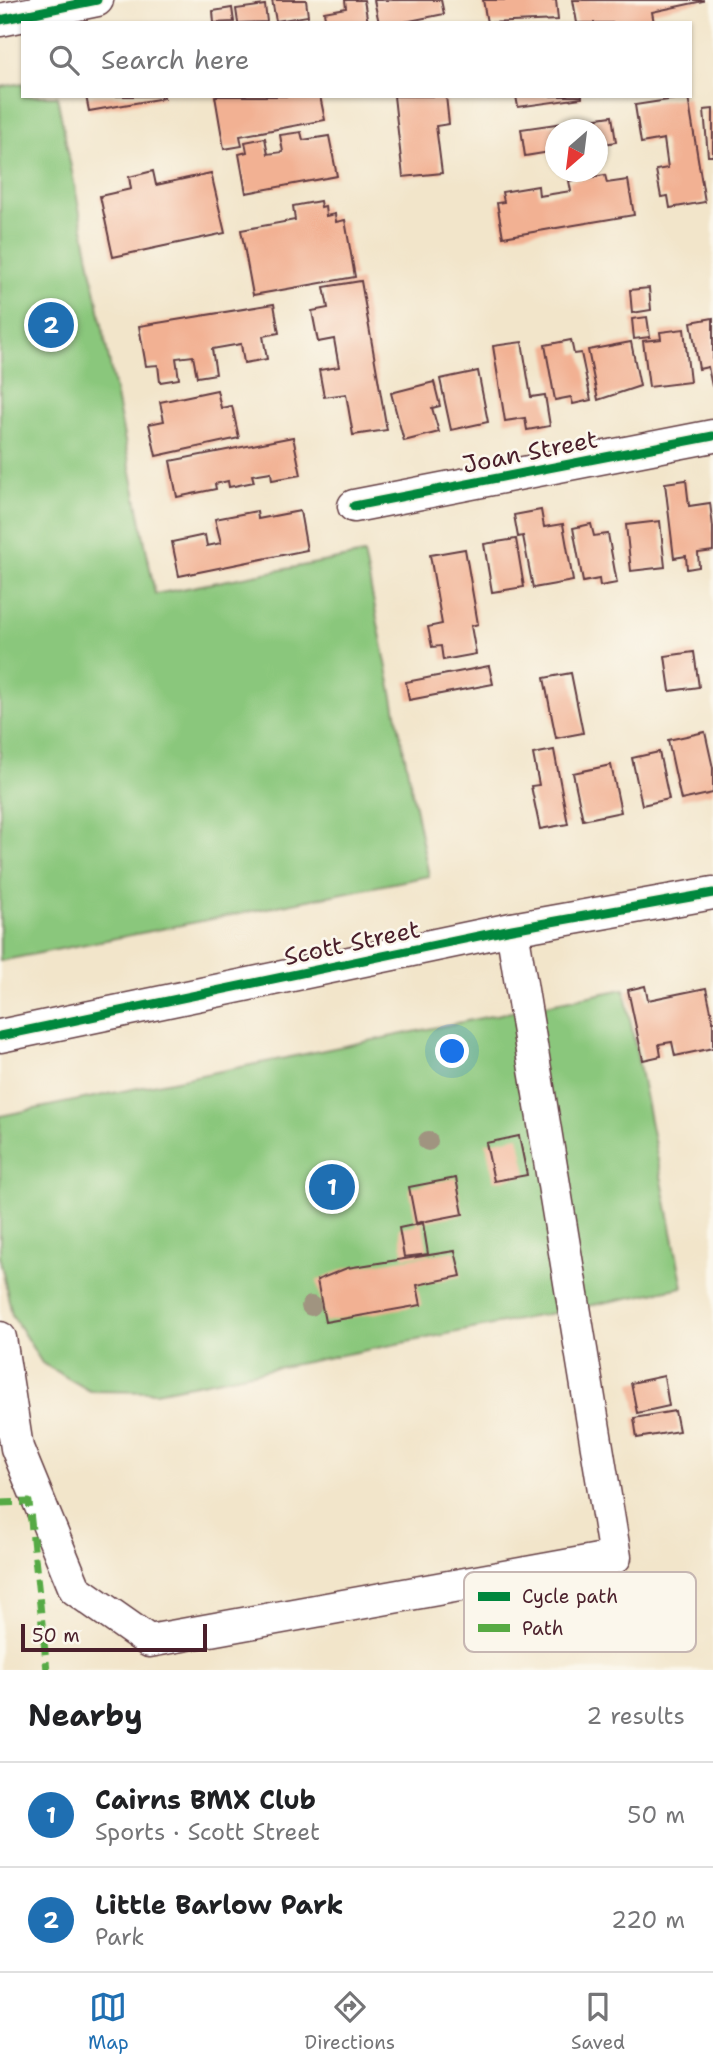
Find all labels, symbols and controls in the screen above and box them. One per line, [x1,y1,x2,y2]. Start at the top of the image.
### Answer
search box [21,21,692,98]
icon: search [45,41,83,79]
text: Search here [101,42,250,77]
north arrow [545,119,608,182]
pin: 2 [28,299,74,351]
street label: Joan Street [460,423,600,481]
street label: Scott Street [281,913,423,973]
your location [435,1034,469,1068]
pin: 1 [309,1161,355,1213]
legend [464,1572,696,1652]
text: Cycle path [522,1584,618,1609]
text: Path [522,1616,564,1641]
scale bar [21,1621,206,1653]
text: 50 m [32,1623,80,1648]
text: Nearby [28,1695,143,1736]
text: 2 results [586,1701,685,1731]
text: Cairns BMX Club [95,1782,316,1817]
text: 1 [46,1800,56,1830]
text: 50 m [627,1800,685,1830]
text: Sports · Scott Street [95,1817,320,1847]
text: Little Barlow Park [95,1887,343,1922]
text: 2 [43,1905,59,1935]
text: 220 m [611,1905,685,1935]
text: Park [95,1922,144,1952]
tab: Map [88,1988,129,2055]
tab: Directions [305,1988,395,2055]
tab: Saved [571,1988,625,2055]

